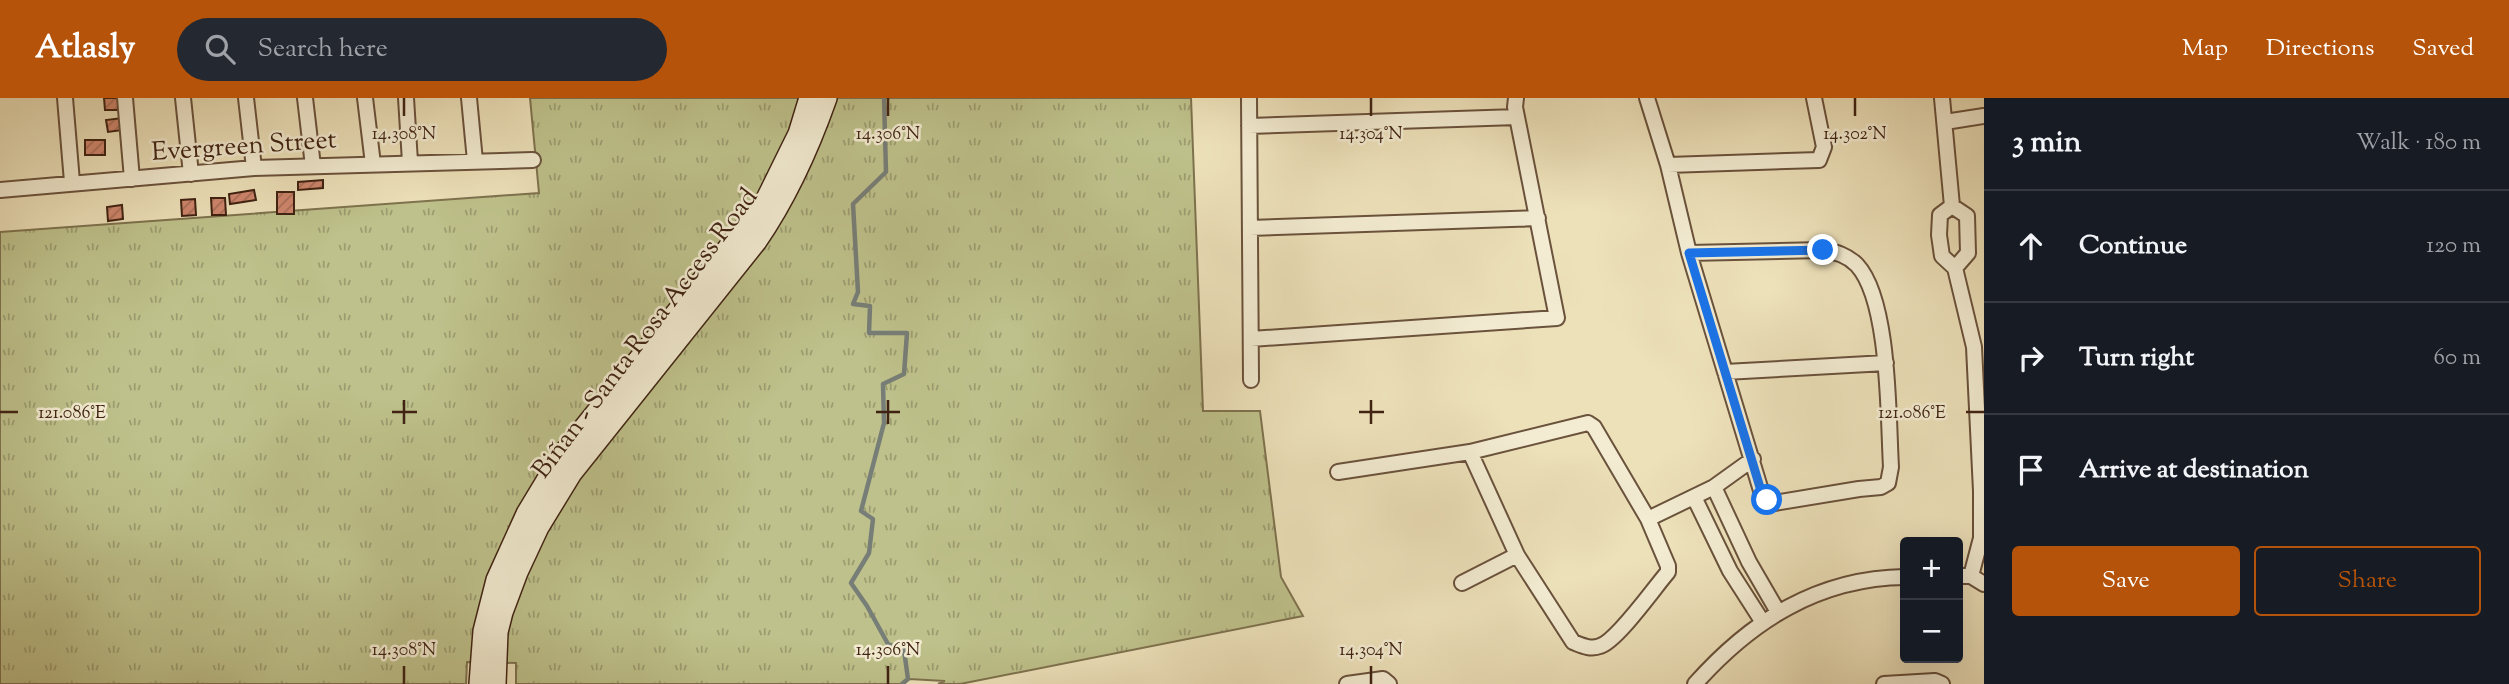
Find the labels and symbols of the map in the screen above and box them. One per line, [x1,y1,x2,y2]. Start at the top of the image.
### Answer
street label: Evergreen Street [150,122,338,172]
text: 14.308°N [372,122,436,148]
text: 14.306°N [856,122,920,148]
text: 14.304°N [1339,122,1403,148]
text: 14.302°N [1823,122,1887,148]
street label: Biñan - Santa Rosa Access Road [524,181,768,487]
route end [1807,234,1838,265]
text: 121.086°E [38,401,106,427]
text: 121.086°E [1878,401,1946,427]
route start [1751,484,1782,515]
text: 14.308°N [372,638,436,664]
text: 14.306°N [856,638,920,664]
text: 14.304°N [1339,638,1403,664]

